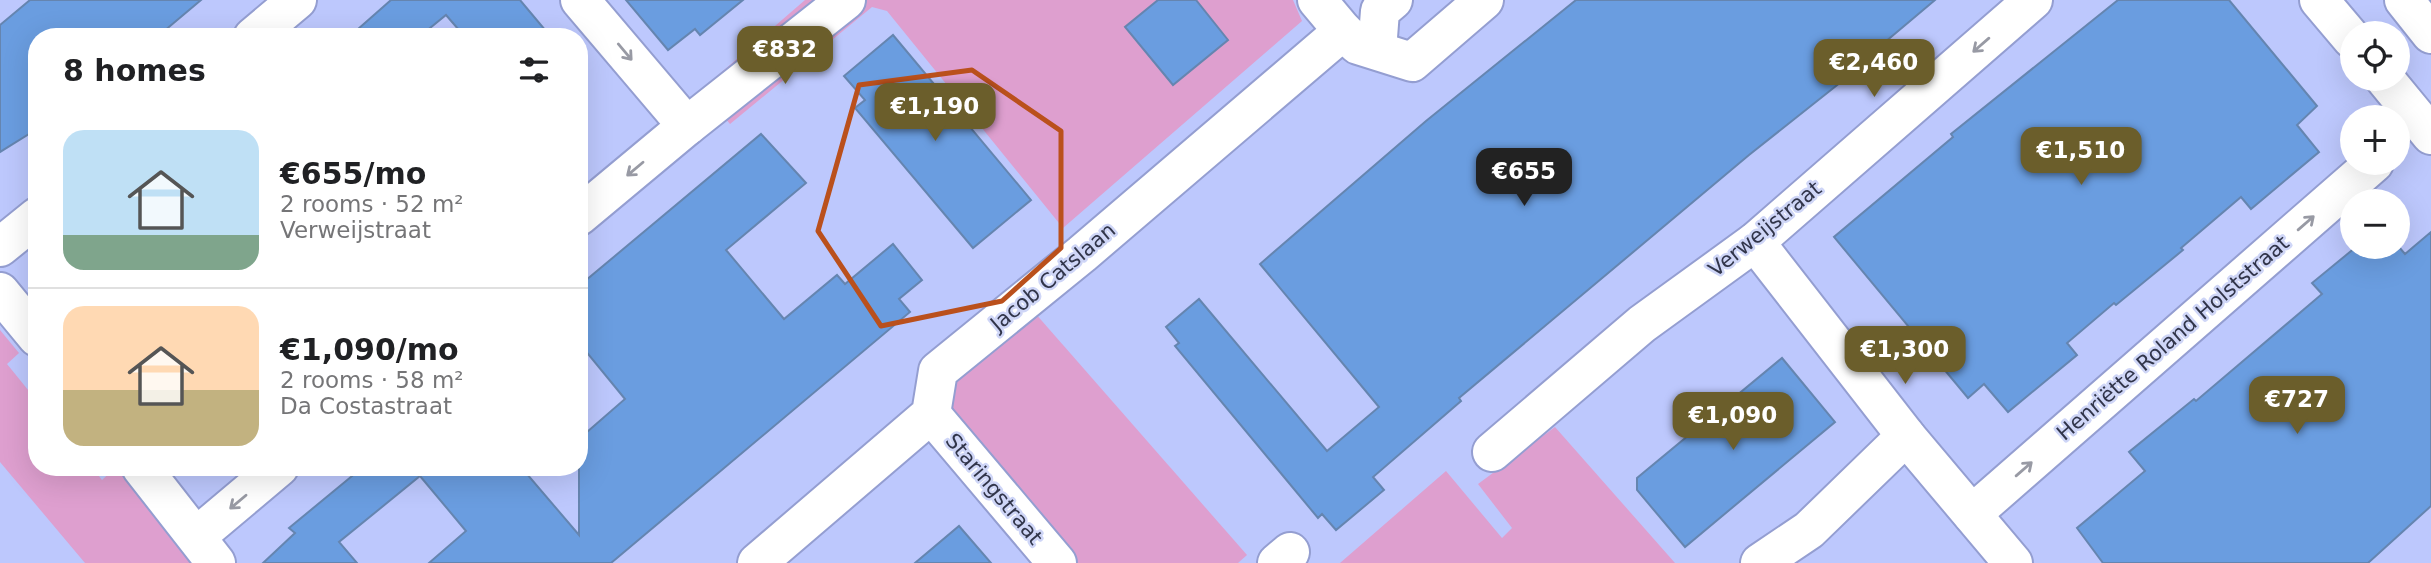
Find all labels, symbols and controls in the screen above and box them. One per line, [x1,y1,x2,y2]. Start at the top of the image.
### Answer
map controls [2340,21,2410,259]
button: locate [2340,21,2410,91]
pin: €832 [744,27,826,86]
text: €832 [753,36,817,62]
one-way arrow [1973,37,1991,53]
pin: €2,460 [1817,40,1931,99]
one-way arrow [617,43,633,61]
text: €2,460 [1830,49,1918,75]
icon: filters [515,51,553,89]
text: 8 homes [63,53,206,88]
pin: €1,190 [878,83,992,143]
text: €1,190 [891,93,979,119]
button: + [2340,105,2410,175]
pin: €1,510 [2024,128,2138,187]
text: €1,510 [2037,137,2125,163]
pin: €655 [1483,148,1565,208]
text: €655/mo [280,156,426,191]
icon: home [119,158,203,242]
text: €655 [1492,158,1556,184]
one-way arrow [626,162,644,177]
street label: Verweijstraat [1704,176,1826,282]
button: − [2340,189,2410,259]
text: 2 rooms · 52 m² [280,191,464,217]
one-way arrow [2297,215,2315,231]
text: Verweijstraat [280,217,431,243]
street label: Jacob Catslaan [984,218,1120,337]
street label: Henriëtte Roland Holststraat [2052,231,2294,445]
pin: €1,300 [1848,326,1962,386]
text: €1,090/mo [280,332,459,367]
icon: home [119,334,203,418]
text: €1,300 [1861,336,1949,362]
text: 2 rooms · 58 m² [280,367,464,393]
pin: €727 [2256,376,2338,436]
text: €727 [2265,386,2329,412]
pin: €1,090 [1676,392,1790,452]
text: Da Costastraat [280,393,452,419]
text: €1,090 [1689,402,1777,428]
street label: Staringstraat [941,429,1047,549]
one-way arrow [2015,461,2033,477]
one-way arrow [229,494,247,510]

